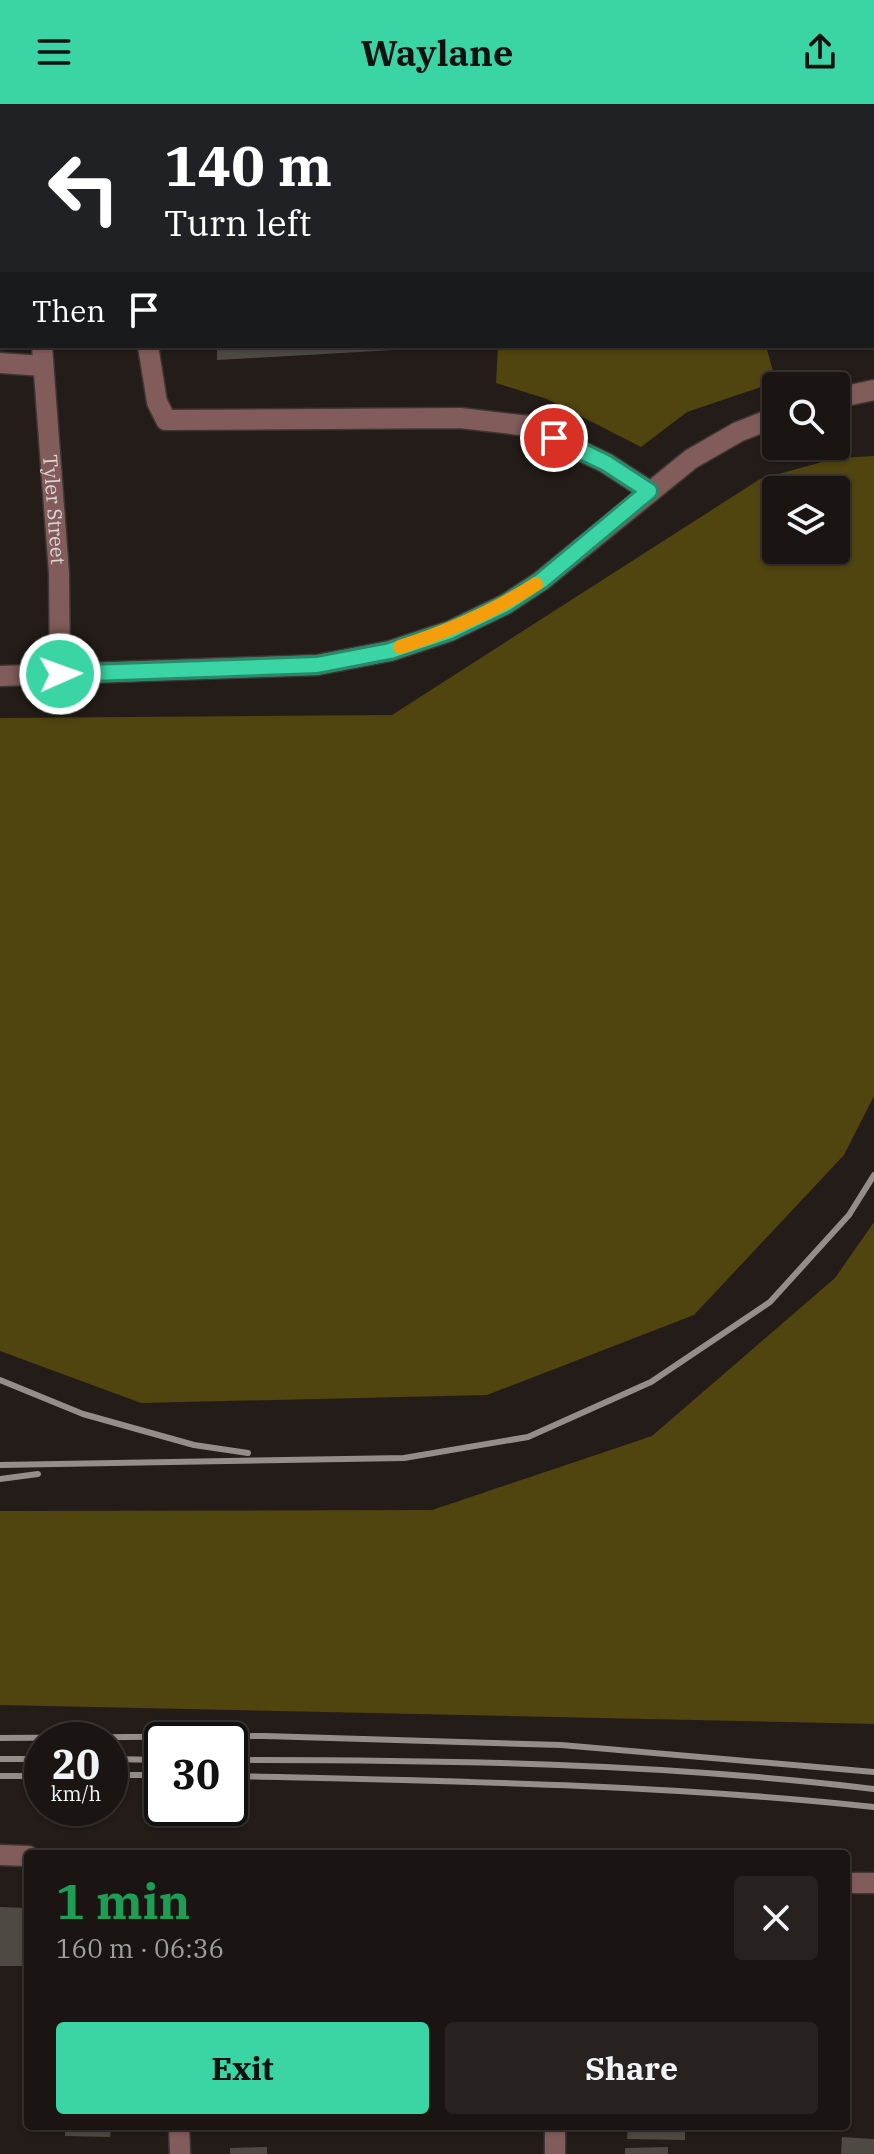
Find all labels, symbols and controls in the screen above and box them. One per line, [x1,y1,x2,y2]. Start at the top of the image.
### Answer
text: Waylane [361,29,513,76]
icon: menu [32,30,76,74]
icon: share [798,30,842,74]
text: 140 m [164,129,332,201]
icon: left [32,136,136,240]
text: Turn left [164,199,311,246]
icon: arrive [122,288,166,332]
text: Then [32,291,106,330]
map controls [762,372,850,564]
button: search [762,372,850,460]
pin [520,404,588,472]
icon: arrive [532,416,576,460]
street label: Tyler Street [37,454,72,566]
button: layers [762,476,850,564]
position arrow [18,632,102,716]
speed limit sign: 30 [144,1722,248,1826]
text: 20 [52,1738,100,1790]
text: km/h [51,1780,101,1807]
text: 1 min [56,1870,190,1932]
button: close [734,1876,818,1960]
text: 160 m · 06:36 [56,1931,224,1965]
button: Exit [56,2022,429,2114]
button: Share [445,2022,818,2114]

